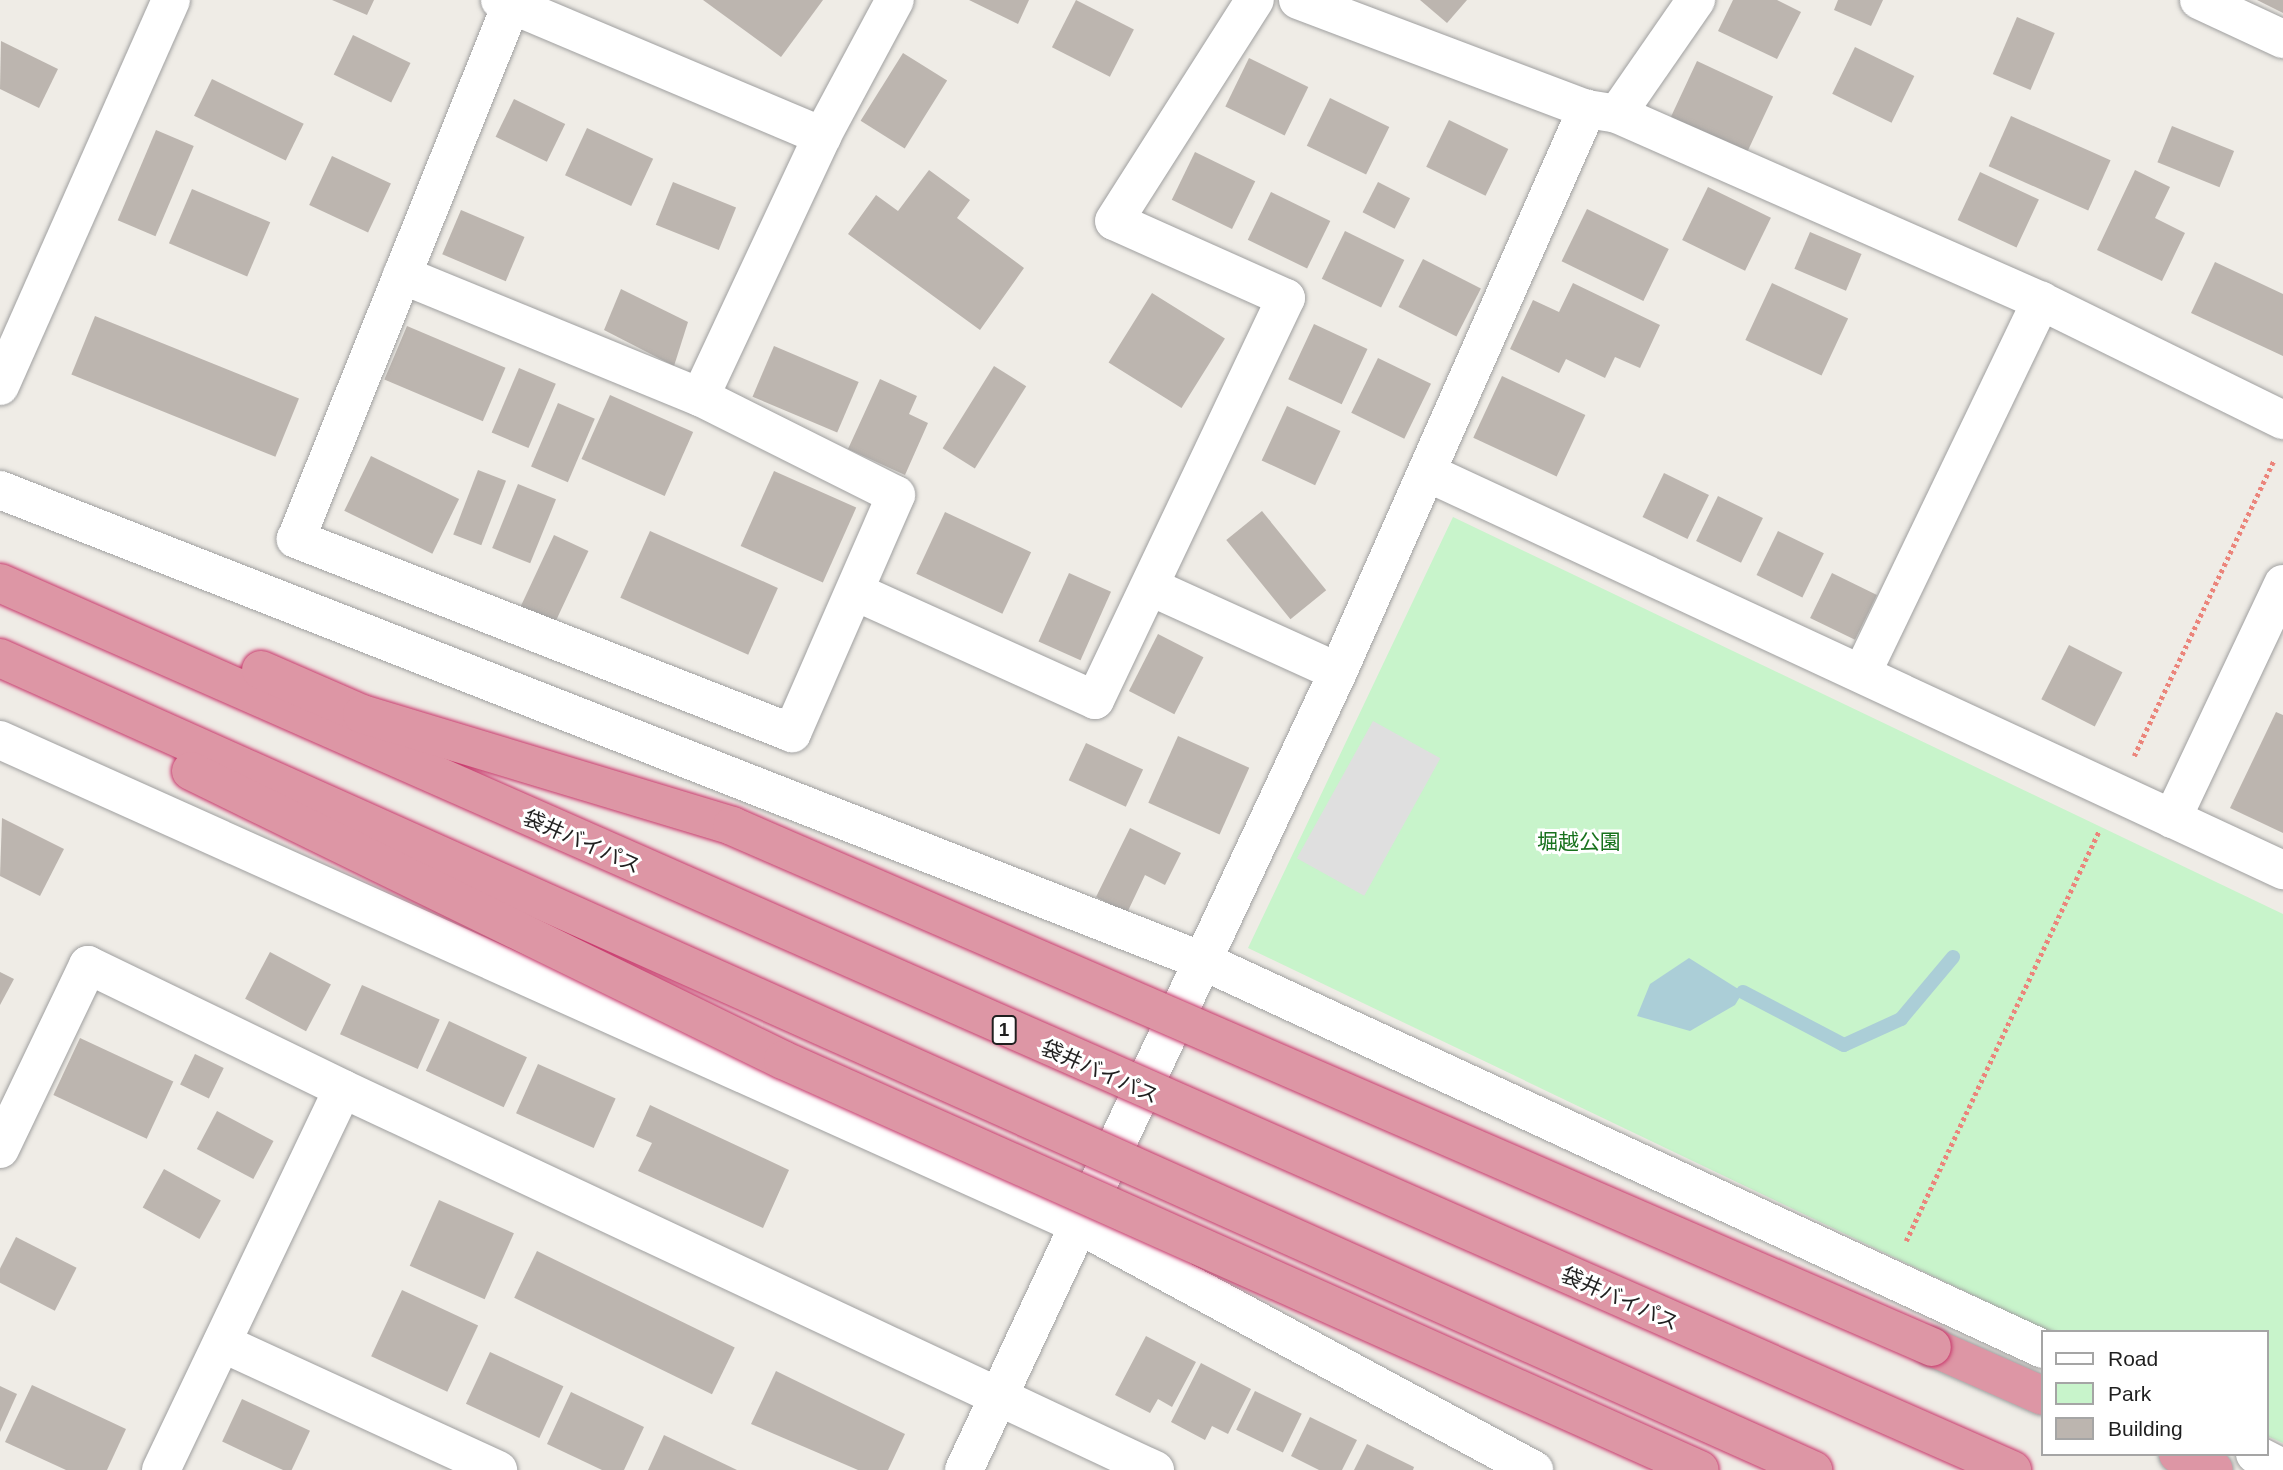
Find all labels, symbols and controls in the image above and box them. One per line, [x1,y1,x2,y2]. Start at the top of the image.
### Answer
street label: 袋井バイパス [519,805,645,879]
park label: 堀越公園 [1537,829,1621,855]
road number: 1 [990,1014,1018,1046]
street label: 袋井バイパス [1037,1035,1163,1109]
street label: 袋井バイパス [1557,1262,1683,1336]
legend [2042,1330,2269,1456]
text: Road [2108,1347,2158,1370]
text: Park [2108,1382,2151,1405]
text: Building [2108,1417,2183,1440]

